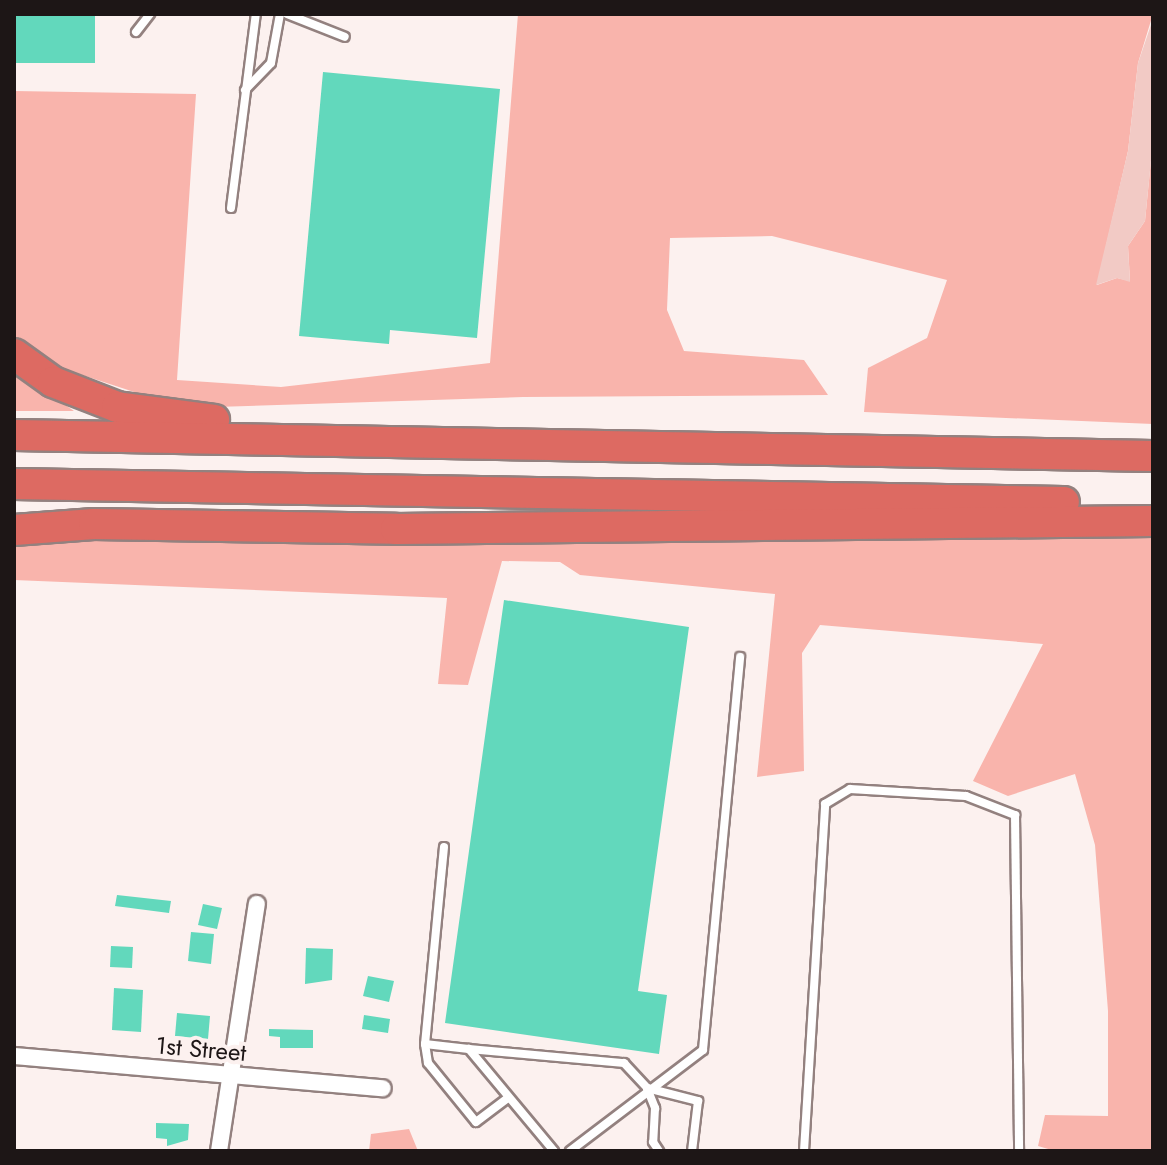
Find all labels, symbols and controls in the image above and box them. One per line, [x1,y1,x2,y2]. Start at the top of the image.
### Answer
street label: 1st Street [155,1031,247,1067]

